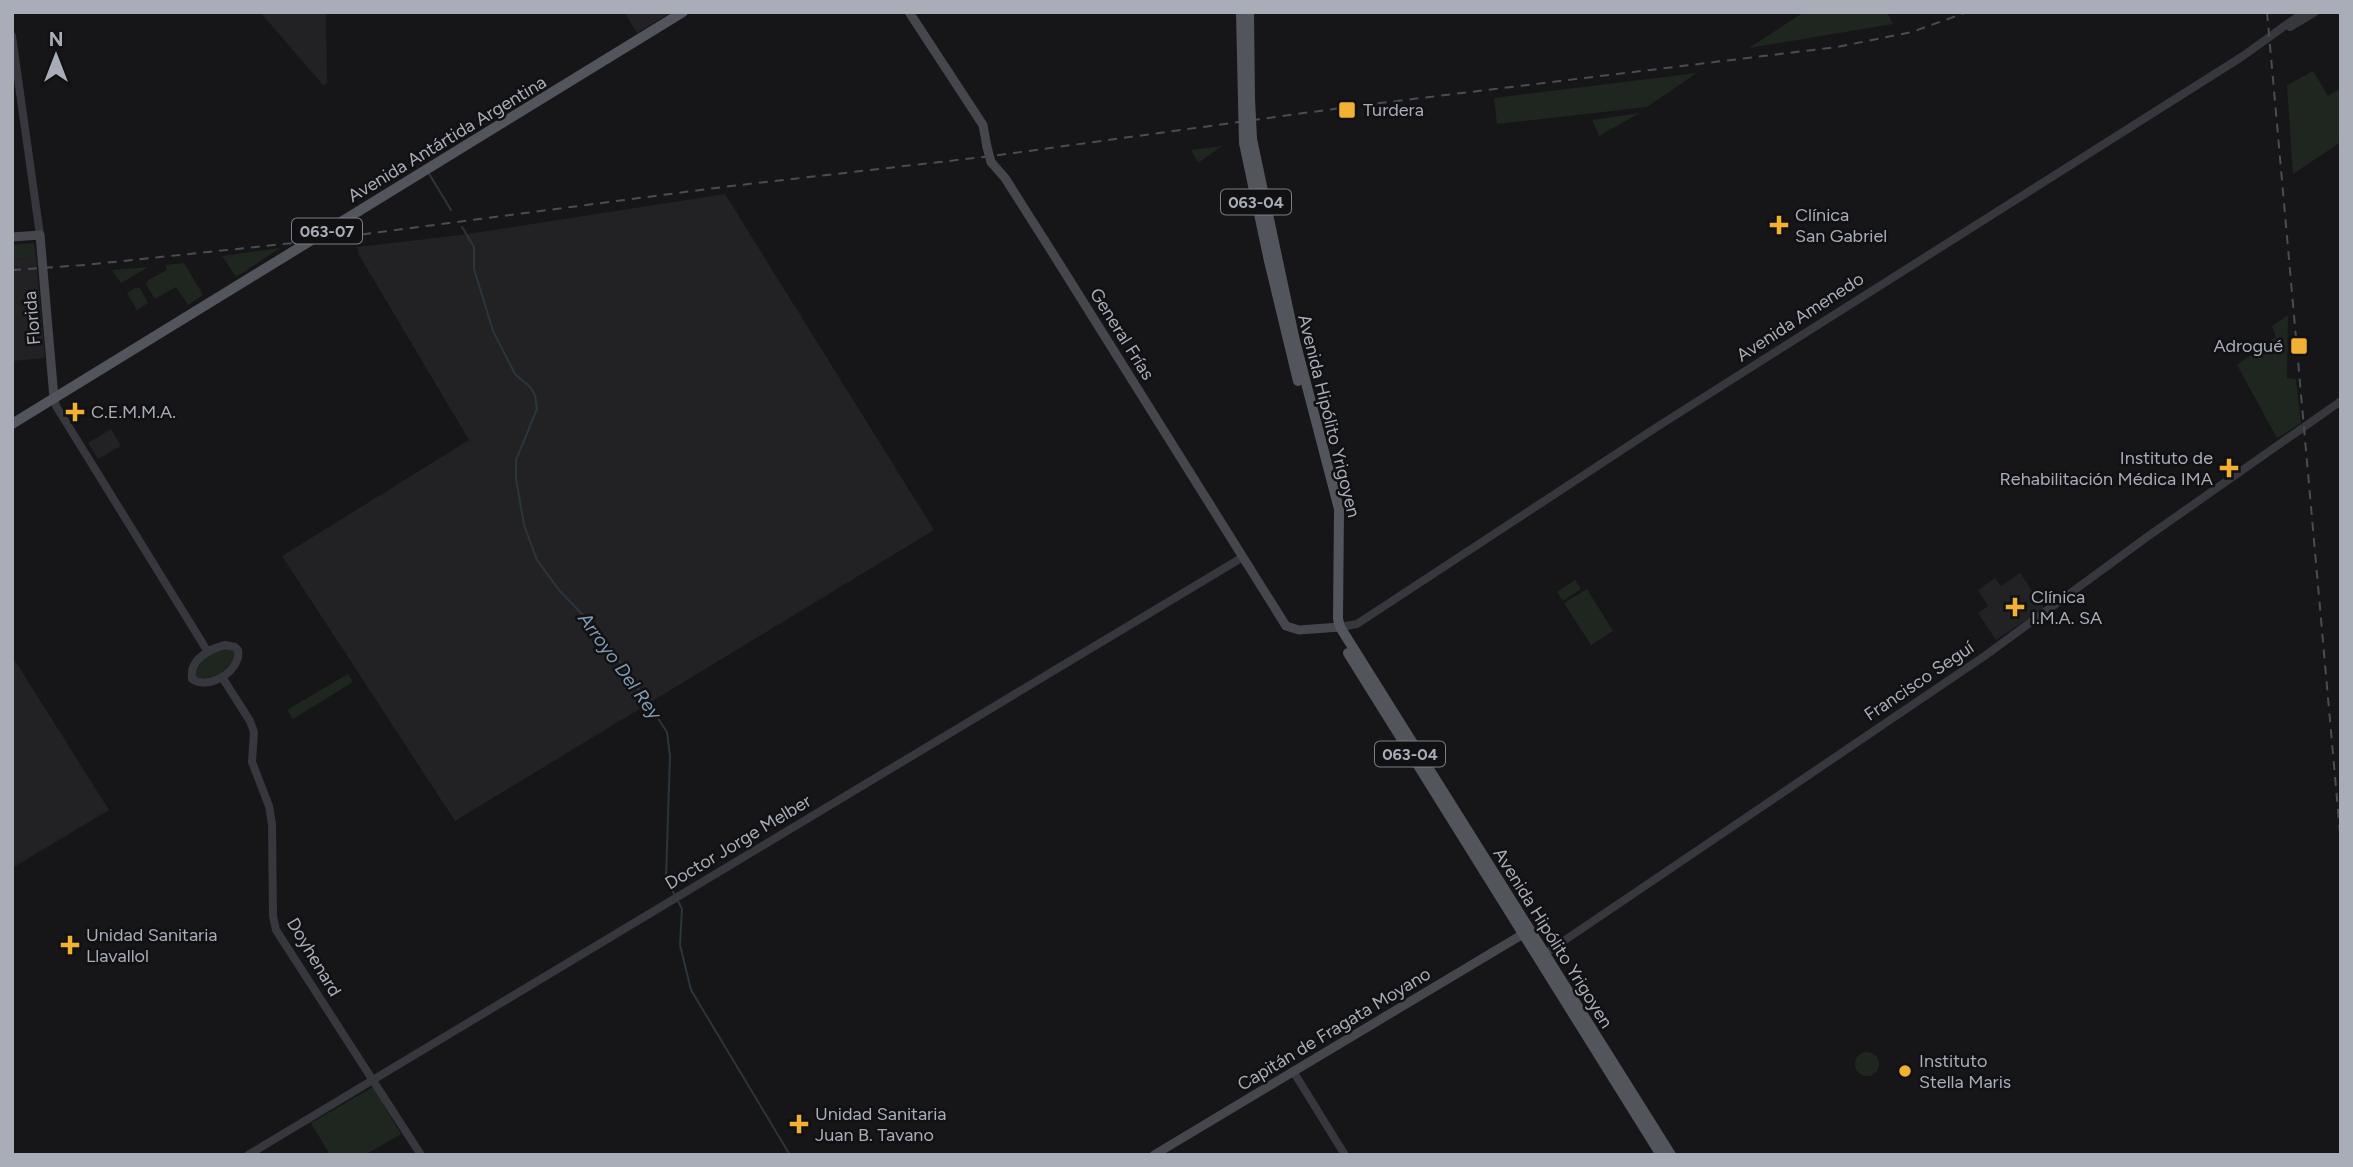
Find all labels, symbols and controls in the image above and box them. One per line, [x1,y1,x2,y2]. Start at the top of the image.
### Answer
north arrow [21,21,91,91]
text: N [49,28,63,51]
street label: Avenida Antártida Argentina [344,71,550,207]
place label: Turdera [1363,99,1424,121]
marker: Turdera [1337,100,1357,120]
road number: 063-04 [1221,190,1291,214]
place label: Clínica San Gabriel [1795,204,1887,247]
marker: Clínica San Gabriel [1769,215,1789,235]
road number: 063-07 [292,218,362,244]
street label: Avenida Amenedo [1732,268,1868,366]
street label: General Frías [1085,284,1159,384]
street label: Florida [19,290,45,346]
street label: Avenida Hipólito Yrigoyen [1293,312,1365,520]
place label: Adrogué [2213,335,2283,357]
marker: Adrogué [2289,336,2309,356]
place label: C.E.M.M.A. [91,401,176,423]
marker: C.E.M.M.A. [65,402,85,422]
place label: Instituto de Rehabilitación Médica IMA [2000,447,2213,490]
marker: Instituto de Rehabilitación Médica IMA [2219,458,2239,478]
place label: Clínica I.M.A. SA [2031,586,2102,629]
marker: Clínica I.M.A. SA [2005,597,2025,617]
water label: Arroyo Del Rey [573,607,667,725]
street label: Francisco Seguí [1860,636,1979,726]
road number: 063-04 [1375,741,1445,766]
street label: Doctor Jorge Melber [661,790,815,894]
street label: Avenida Hipólito Yrigoyen [1488,844,1618,1032]
street label: Doyhenard [282,914,346,1000]
place label: Unidad Sanitaria Llavallol [86,924,218,967]
marker: Unidad Sanitaria Llavallol [60,935,80,955]
street label: Capitán de Fragata Moyano [1233,963,1435,1095]
place label: Instituto Stella Maris [1919,1050,2011,1093]
marker: Instituto Stella Maris [1897,1063,1913,1079]
place label: Unidad Sanitaria Juan B. Tavano [815,1103,947,1146]
marker: Unidad Sanitaria Juan B. Tavano [789,1114,809,1134]

